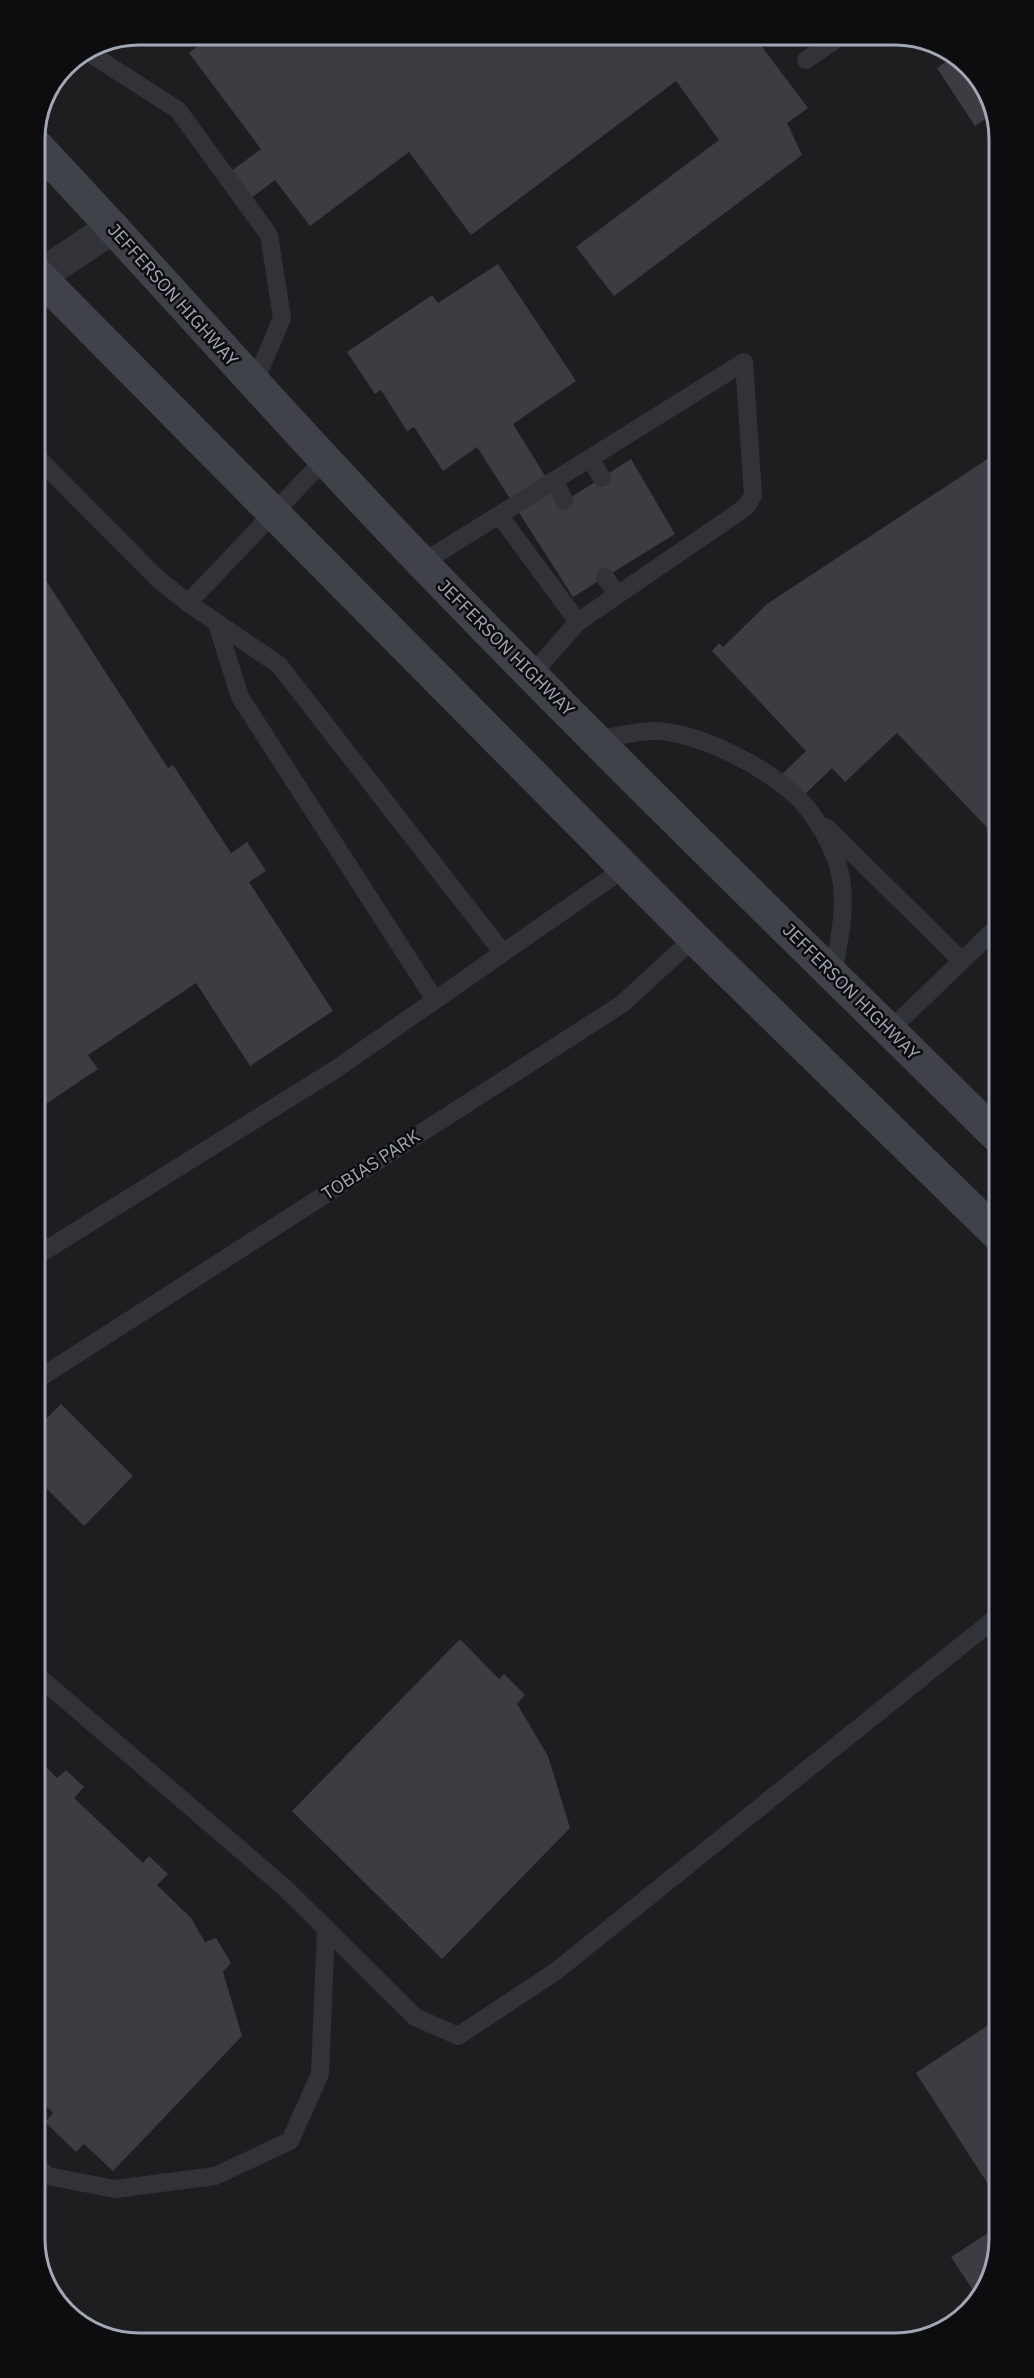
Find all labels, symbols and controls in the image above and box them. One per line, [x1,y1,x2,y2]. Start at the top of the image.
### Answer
street label: JEFFERSON HIGHWAY [103,218,244,371]
street label: JEFFERSON HIGHWAY [433,574,580,721]
street label: JEFFERSON HIGHWAY [778,918,925,1065]
street label: TOBIAS PARK [317,1124,425,1205]

